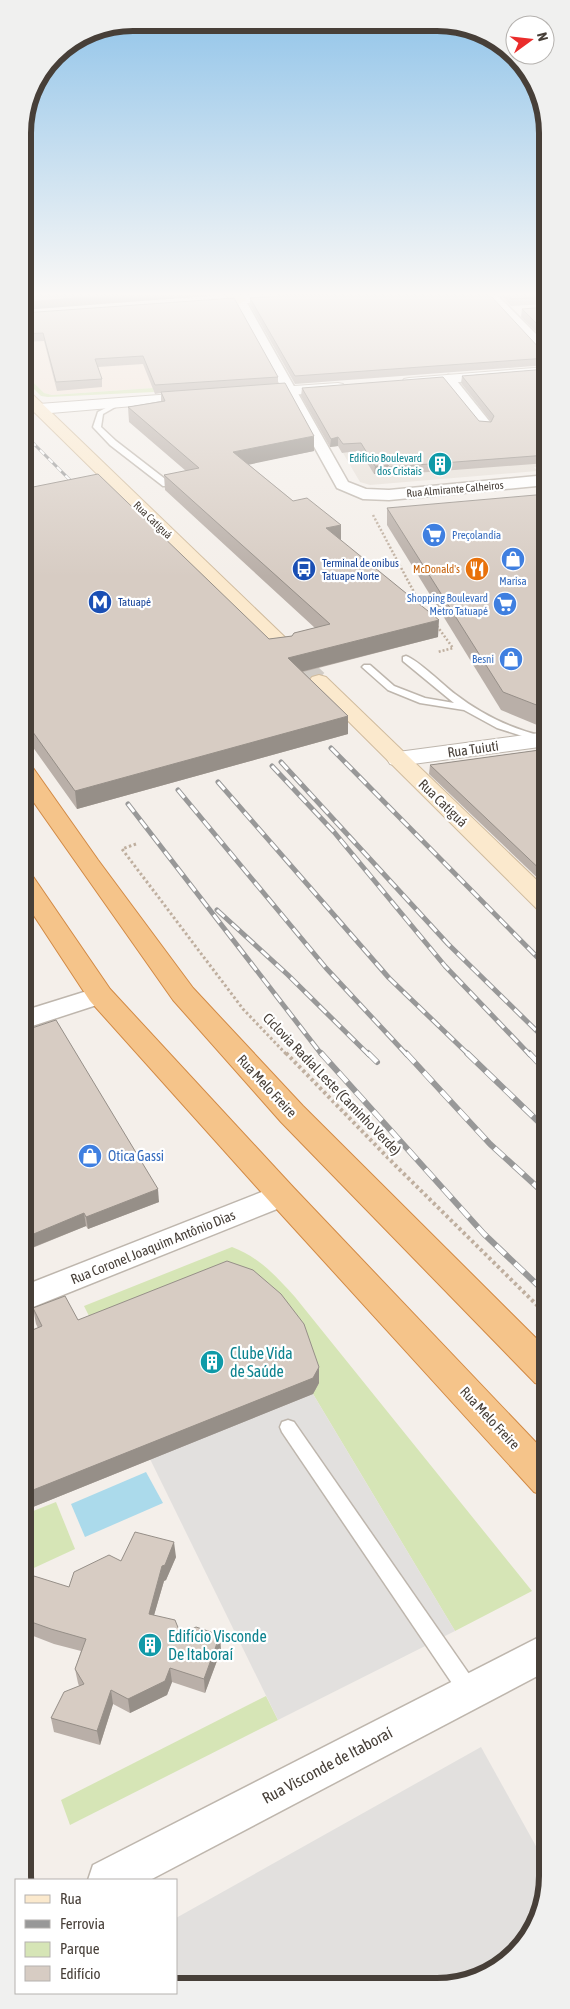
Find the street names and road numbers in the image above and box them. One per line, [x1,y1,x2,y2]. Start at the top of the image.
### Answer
street label: Rua Almirante Calheiros [406,479,504,499]
street label: Rua Catiguá [131,499,175,541]
street label: Rua Tuiuti [446,737,500,761]
street label: Rua Catiguá [415,776,471,830]
street label: Ciclovia Radial Leste (Caminho Verde) [260,1010,404,1158]
street label: Rua Melo Freire [234,1051,300,1121]
street label: Rua Coronel Joaquim Antônio Dias [68,1207,238,1287]
street label: Rua Melo Freire [457,1383,523,1453]
street label: Rua Visconde de Itaboraí [259,1723,395,1807]

